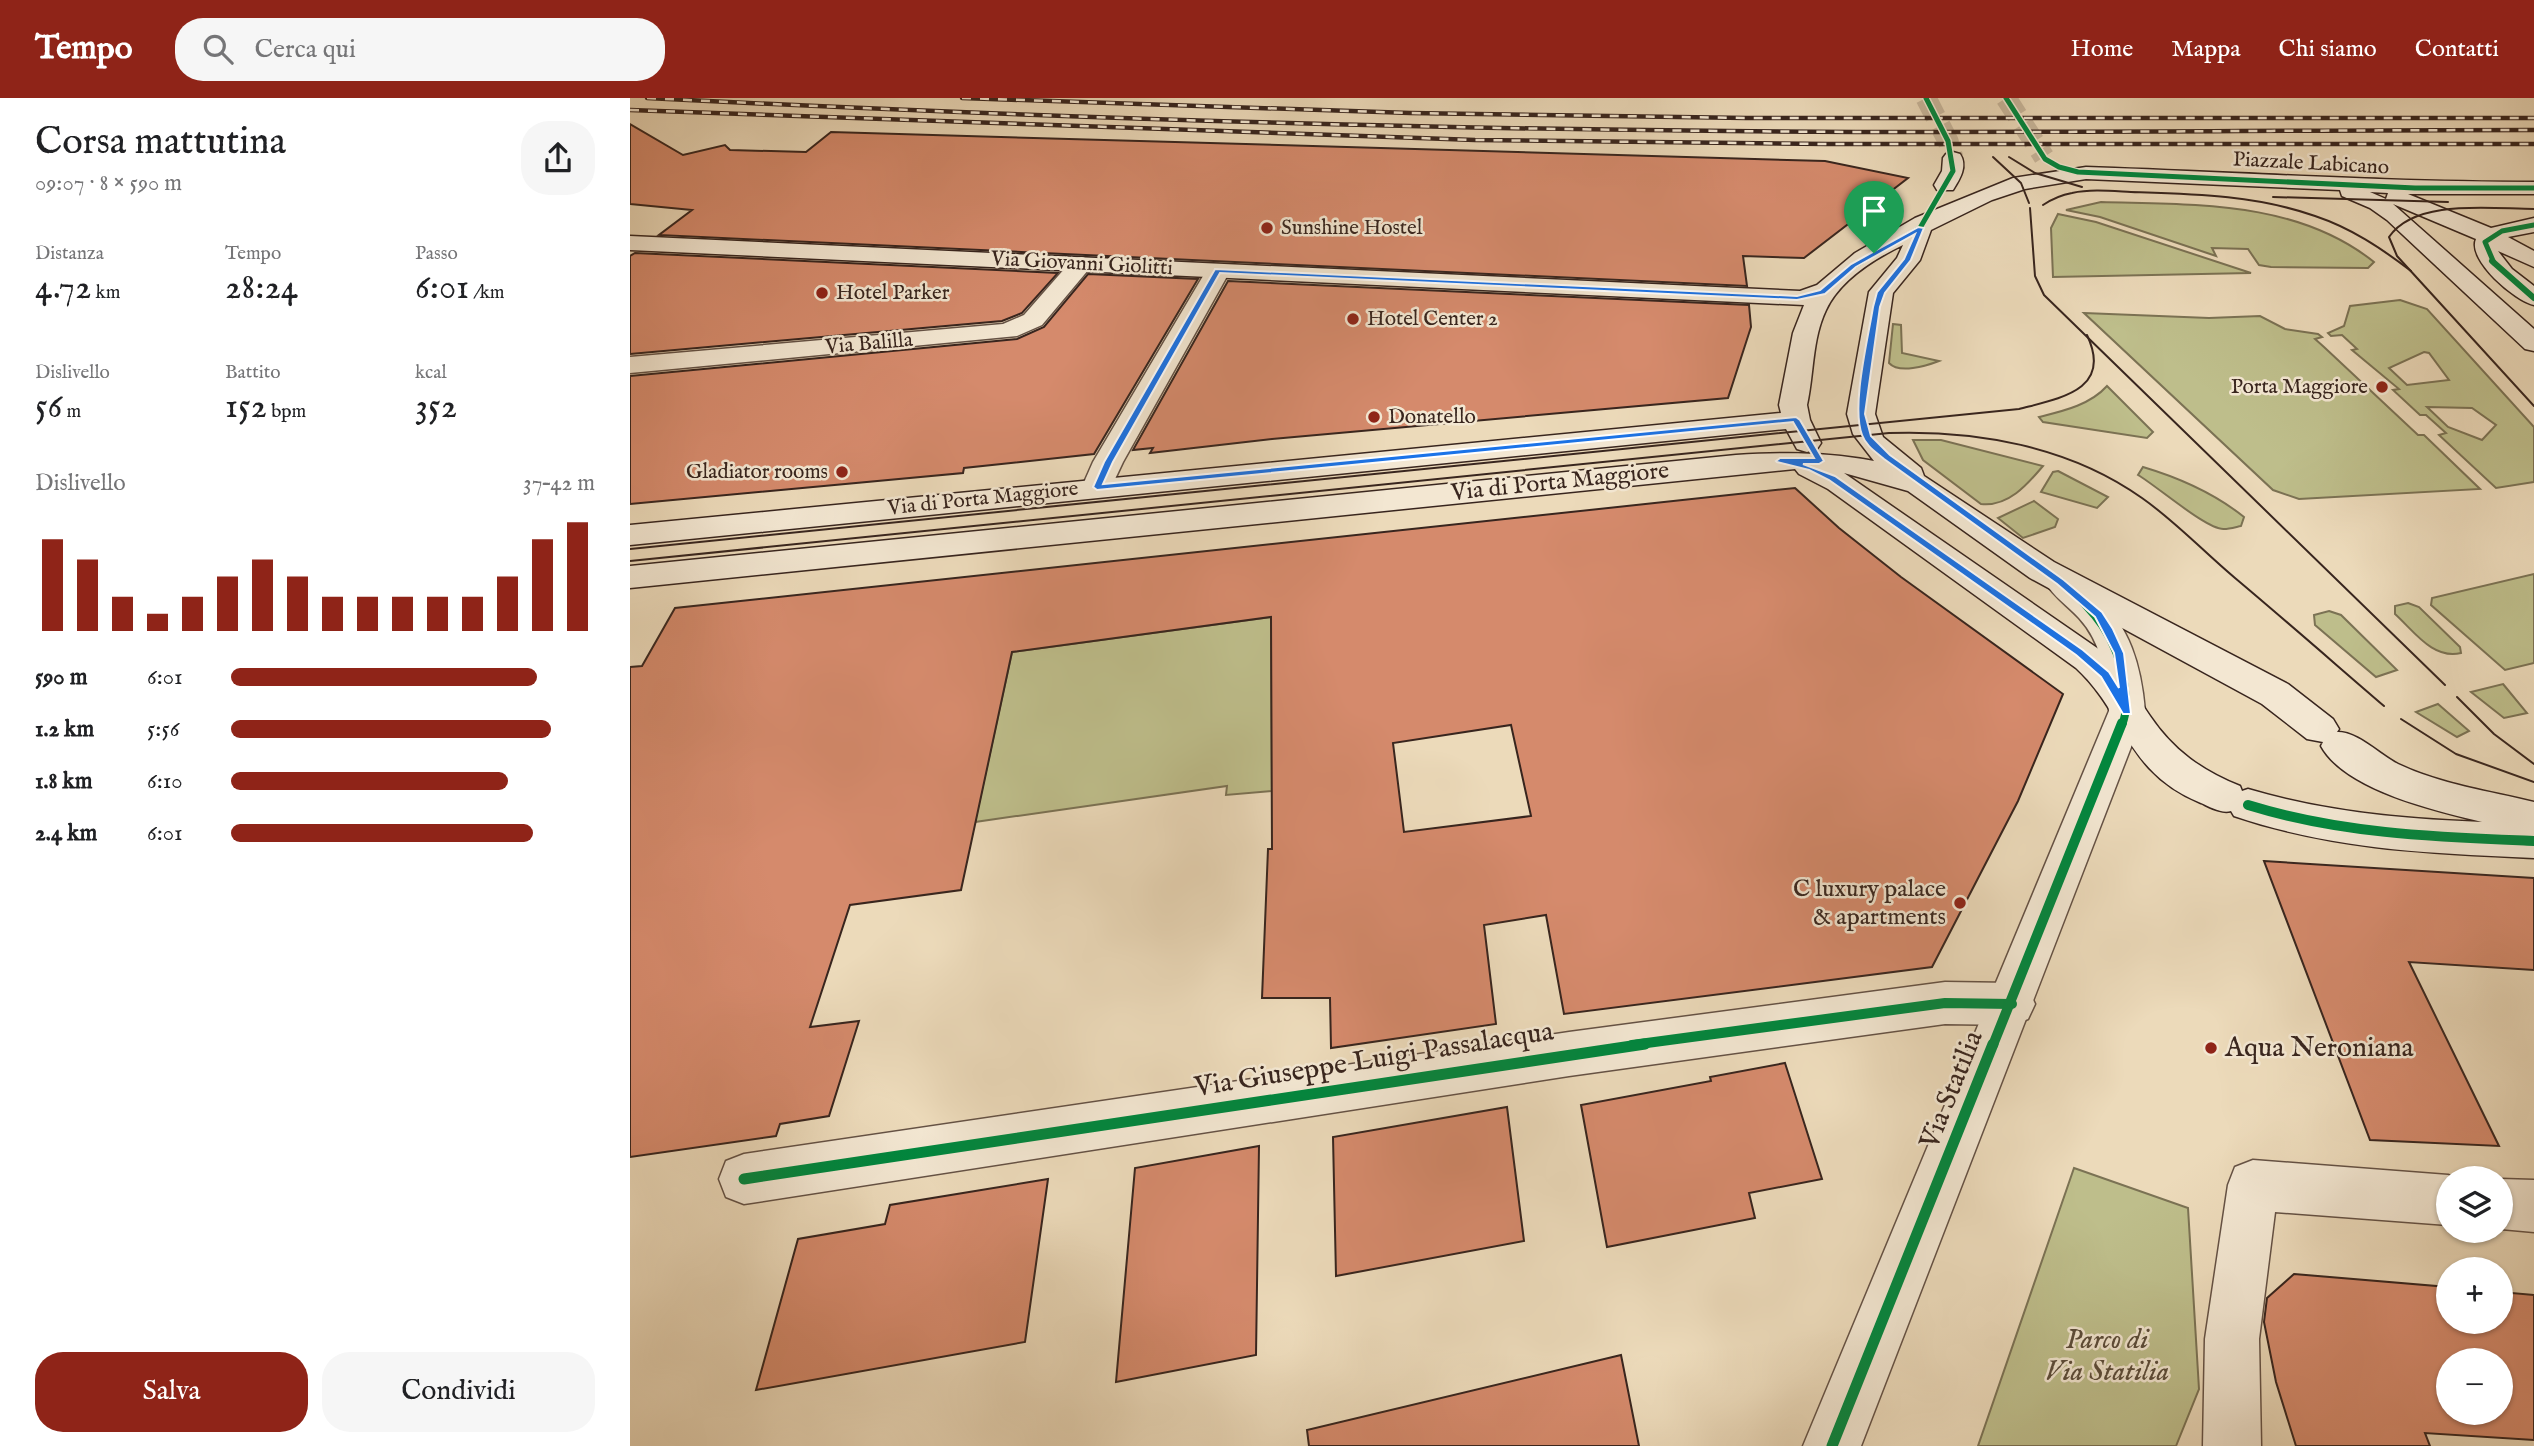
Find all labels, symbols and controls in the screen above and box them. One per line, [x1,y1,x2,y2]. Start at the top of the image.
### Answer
search box [175,18,665,81]
text: Tempo [35,28,133,70]
icon: search [199,30,237,68]
text: Cerca qui [255,33,356,66]
text: Home [2071,34,2133,65]
text: Mappa [2171,34,2241,65]
text: Chi siamo [2279,34,2377,65]
text: Contatti [2415,34,2499,65]
text: Corsa mattutina [35,119,286,167]
button: share [521,121,595,195]
street label: Piazzale Labicano [2232,146,2390,182]
text: 09:07 · 8 × 590 m [35,169,182,198]
pin [1844,181,1904,253]
icon: arrive [1855,192,1893,230]
place label: Sunshine Hostel [1281,215,1423,242]
marker: Sunshine Hostel [1259,220,1275,236]
text: Distanza [35,242,104,266]
text: Tempo [225,242,281,266]
text: Passo [415,242,458,266]
street label: Via Giovanni Giolitti [989,246,1174,282]
text: 4.72 [35,266,91,311]
text: 28:24 [225,266,298,311]
text: 6:01 [415,266,469,311]
place label: Hotel Parker [836,280,950,307]
text: km [91,281,120,305]
text: /km [469,281,504,305]
marker: Hotel Parker [814,285,830,301]
place label: Hotel Center 2 [1367,306,1498,333]
marker: Hotel Center 2 [1345,311,1361,327]
street label: Via Balilla [823,327,915,361]
text: Dislivello [35,361,110,385]
text: Battito [225,361,281,385]
text: kcal [415,361,447,385]
place label: Porta Maggiore [2231,374,2368,401]
marker: Porta Maggiore [2374,379,2390,395]
text: 56 [35,385,62,430]
text: 152 [225,385,267,430]
text: 352 [415,385,457,430]
text: m [62,400,81,424]
text: bpm [267,400,306,424]
place label: Donatello [1388,404,1476,431]
marker: Donatello [1366,409,1382,425]
street label: Via di Porta Maggiore [1448,455,1671,509]
place label: Gladiator rooms [686,459,828,486]
marker: Gladiator rooms [834,464,850,480]
text: Dislivello [35,469,126,498]
text: 37–42 m [523,469,595,498]
street label: Via di Porta Maggiore [885,476,1080,523]
text: 590 m [35,663,87,692]
text: 6:01 [147,663,183,692]
text: 1.2 km [35,715,94,744]
text: 5:56 [147,715,179,744]
text: 1.8 km [35,767,93,796]
text: 6:10 [147,767,183,796]
text: 2.4 km [35,819,97,848]
text: 6:01 [147,819,183,848]
place label: C luxury palace & apartments [1793,874,1946,933]
marker: C luxury palace & apartments [1952,895,1968,911]
street label: Via Giuseppe Luigi Passalacqua [1191,1014,1557,1106]
street label: Via Statilia [1912,1025,1992,1155]
place label: Aqua Neroniana [2224,1031,2415,1066]
marker: Aqua Neroniana [2203,1040,2219,1056]
map controls [2436,1166,2513,1425]
button: layers [2436,1166,2513,1243]
button: + [2436,1257,2513,1334]
park label: Parco di Via Statilia [2045,1323,2169,1390]
button: − [2436,1348,2513,1425]
button: Salva [35,1352,308,1432]
button: Condividi [322,1352,595,1432]

